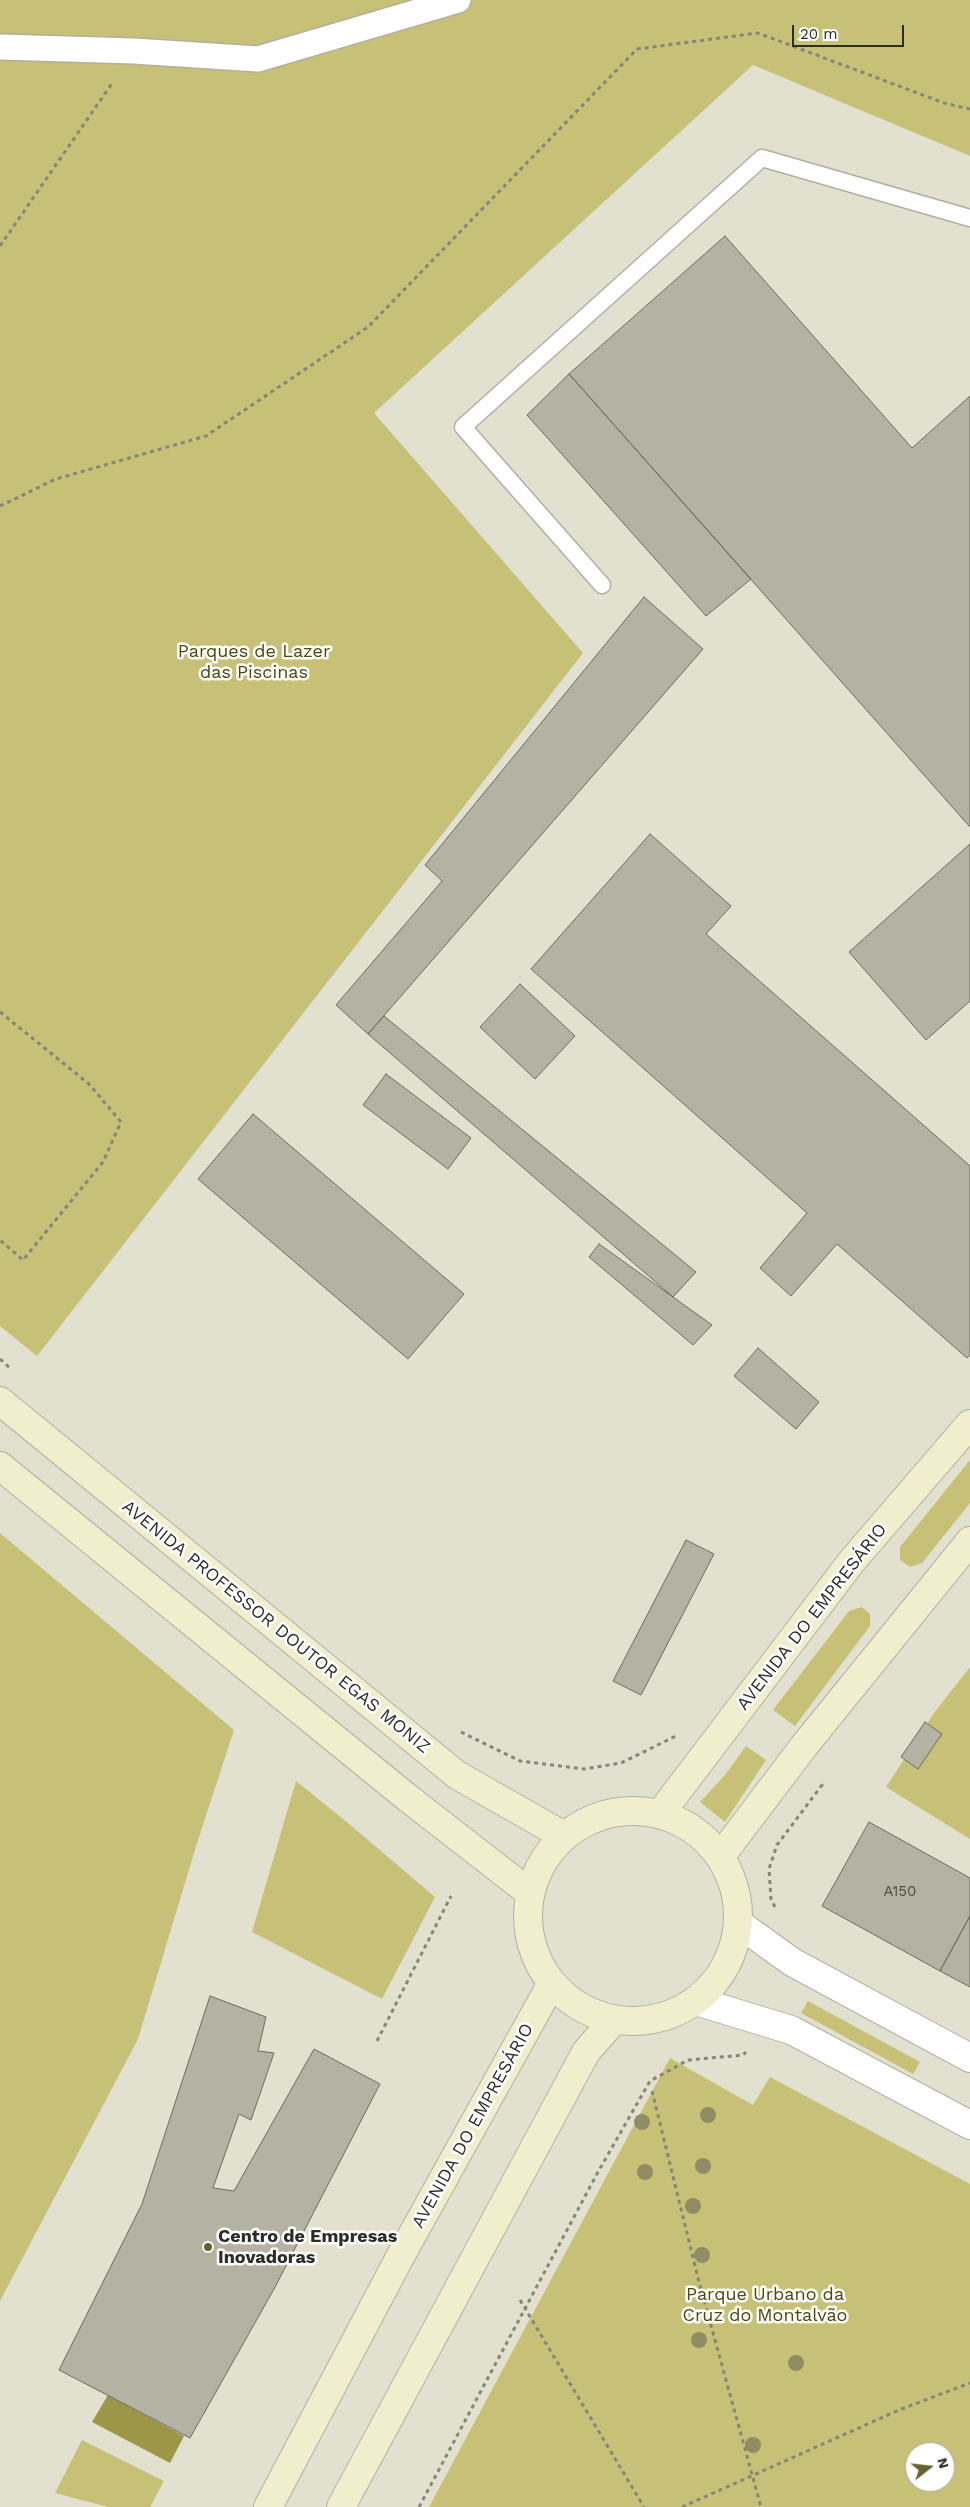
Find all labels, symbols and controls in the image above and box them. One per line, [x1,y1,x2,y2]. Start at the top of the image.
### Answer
scale bar [795,15,908,47]
text: 20 m [800,25,838,43]
park label: Parques de Lazer das Piscinas [178,641,330,684]
street label: AVENIDA PROFESSOR DOUTOR EGAS MONIZ [118,1496,434,1758]
street label: AVENIDA DO EMPRESÁRIO [732,1519,892,1715]
house number: A150 [884,1883,916,1901]
street label: AVENIDA DO EMPRESÁRIO [408,2020,538,2232]
place label: Centro de Empresas Inovadoras [218,2226,397,2268]
marker: Centro de Empresas Inovadoras [202,2241,214,2253]
park label: Parque Urbano da Cruz do Montalvão [683,2284,847,2326]
north arrow [905,2442,955,2492]
text: N [934,2456,953,2470]

